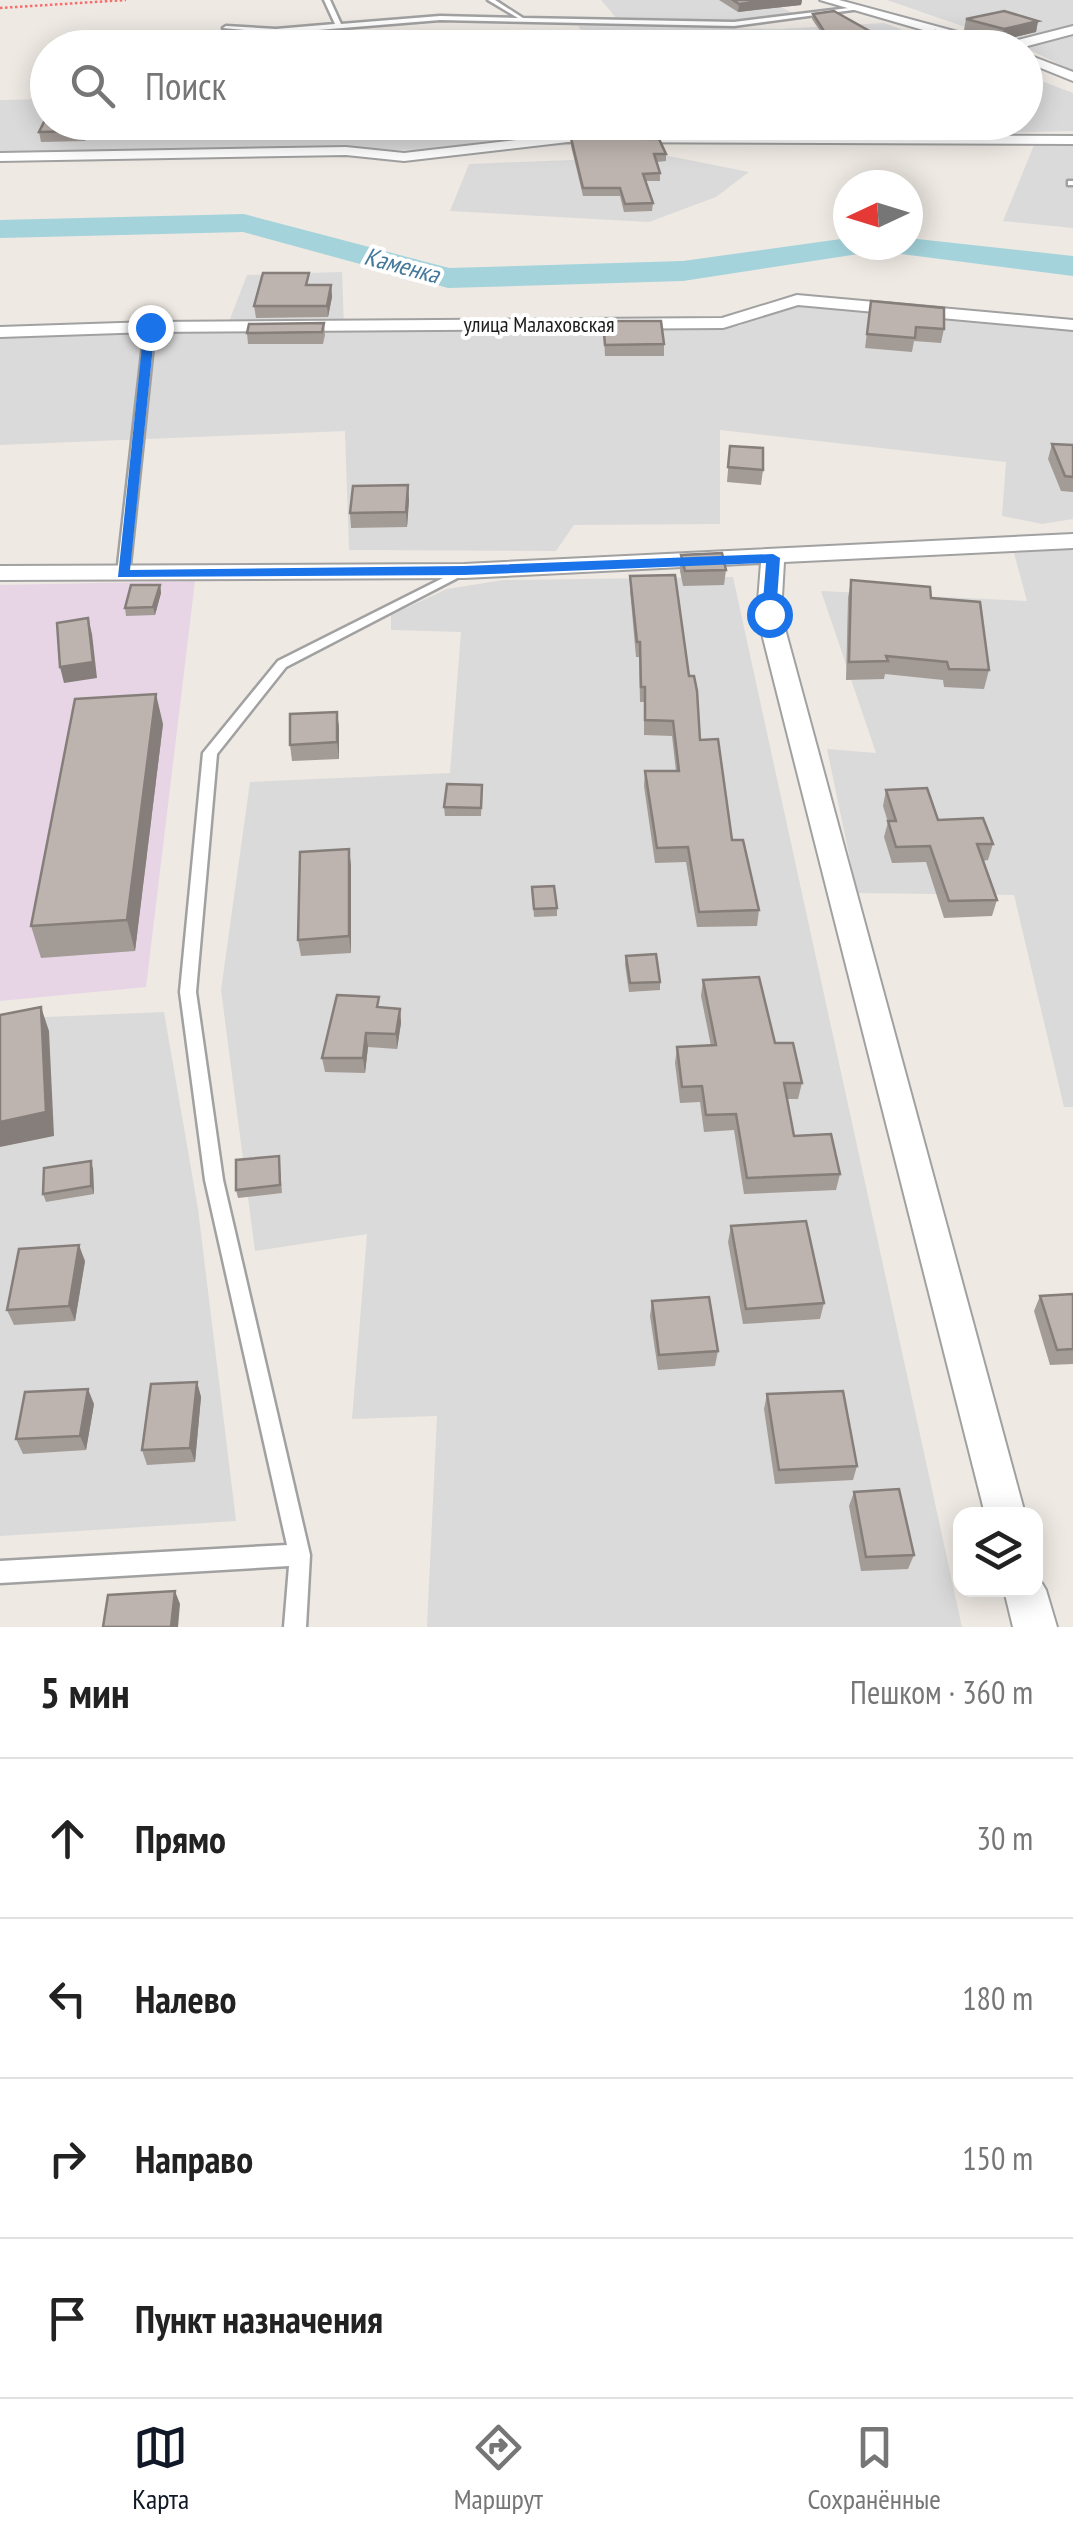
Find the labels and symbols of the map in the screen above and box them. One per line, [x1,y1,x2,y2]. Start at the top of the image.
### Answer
north arrow [833,170,923,260]
water label: Каменка [361,240,445,291]
route end [128,305,174,351]
street label: улица Малаховская [463,310,615,338]
route start [747,592,793,638]

